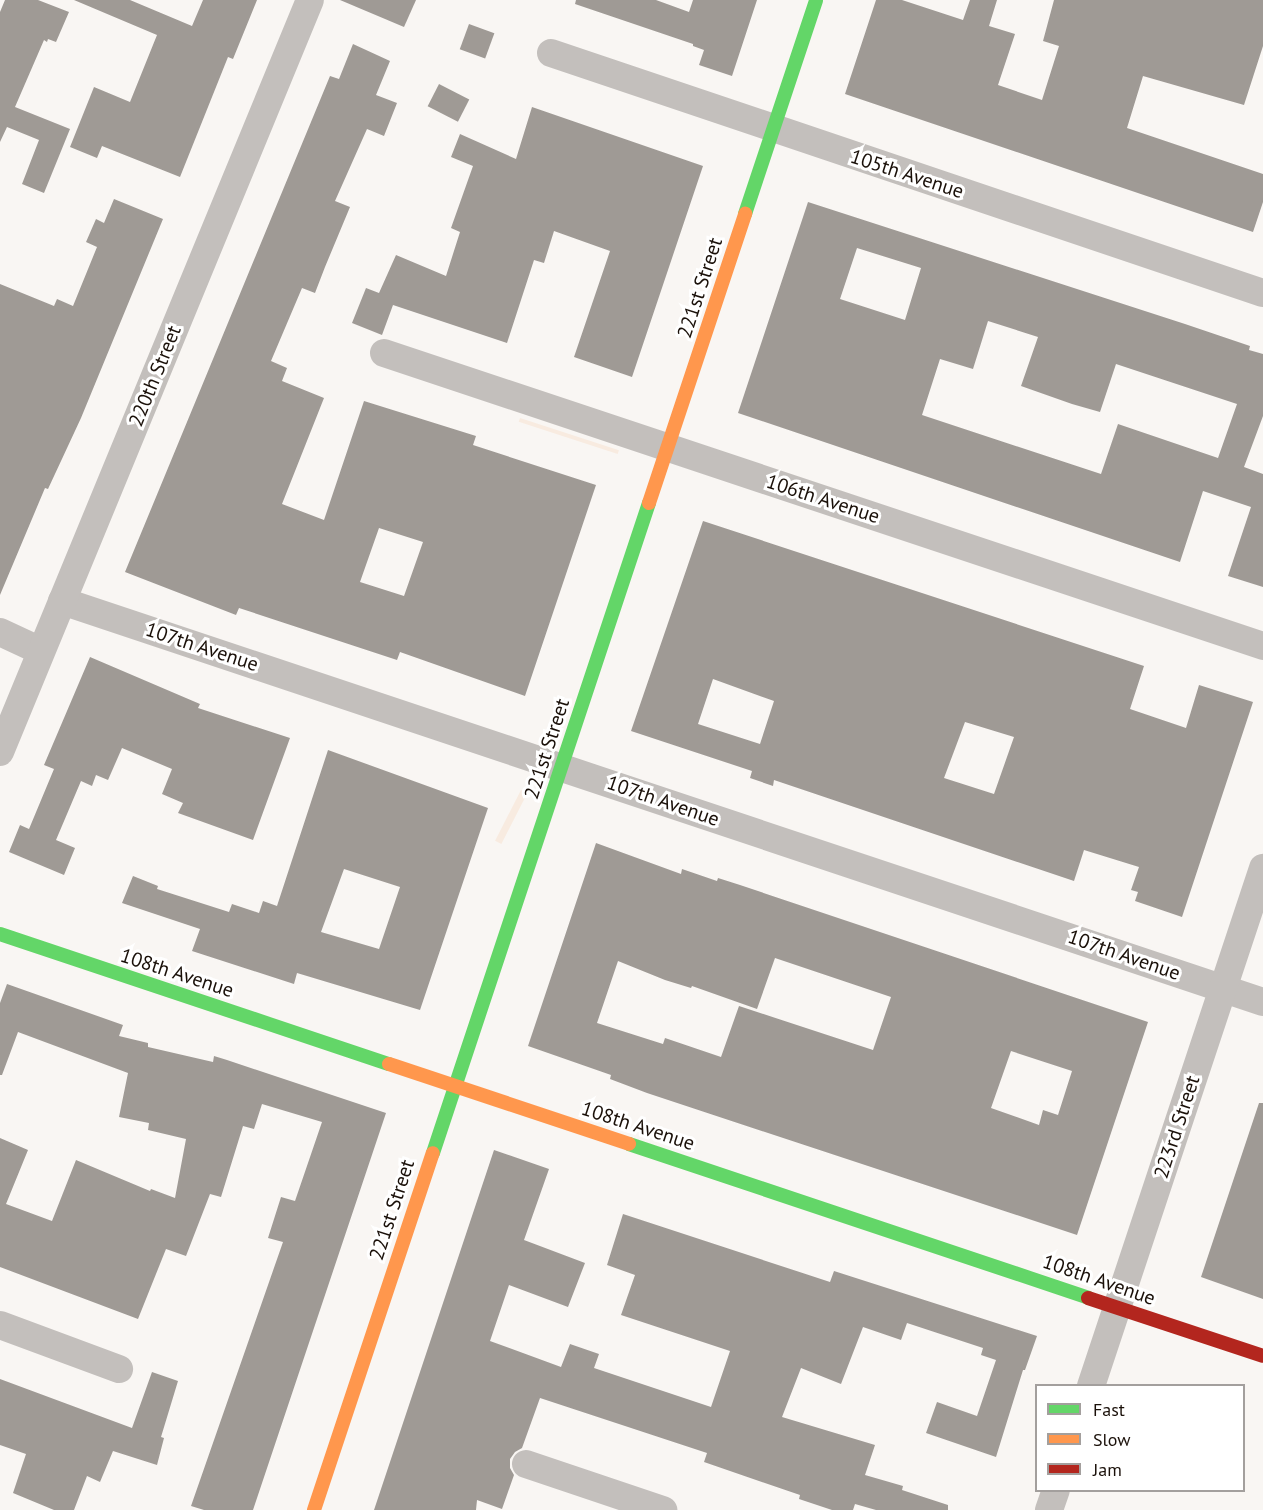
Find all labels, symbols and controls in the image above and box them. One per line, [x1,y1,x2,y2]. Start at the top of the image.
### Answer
street label: 105th Avenue [847,144,967,204]
street label: 221st Street [672,235,728,341]
street label: 220th Street [124,322,186,430]
street label: 106th Avenue [763,469,883,529]
street label: 107th Avenue [142,617,262,677]
street label: 221st Street [519,696,575,802]
street label: 107th Avenue [603,770,723,832]
street label: 107th Avenue [1064,924,1184,986]
street label: 108th Avenue [117,943,237,1003]
street label: 223rd Street [1149,1073,1205,1181]
street label: 108th Avenue [578,1096,698,1156]
street label: 221st Street [364,1157,420,1263]
street label: 108th Avenue [1039,1249,1159,1311]
legend [1035,1384,1245,1492]
text: Fast [1093,1398,1125,1421]
text: Slow [1093,1428,1131,1451]
text: Jam [1093,1458,1122,1481]

